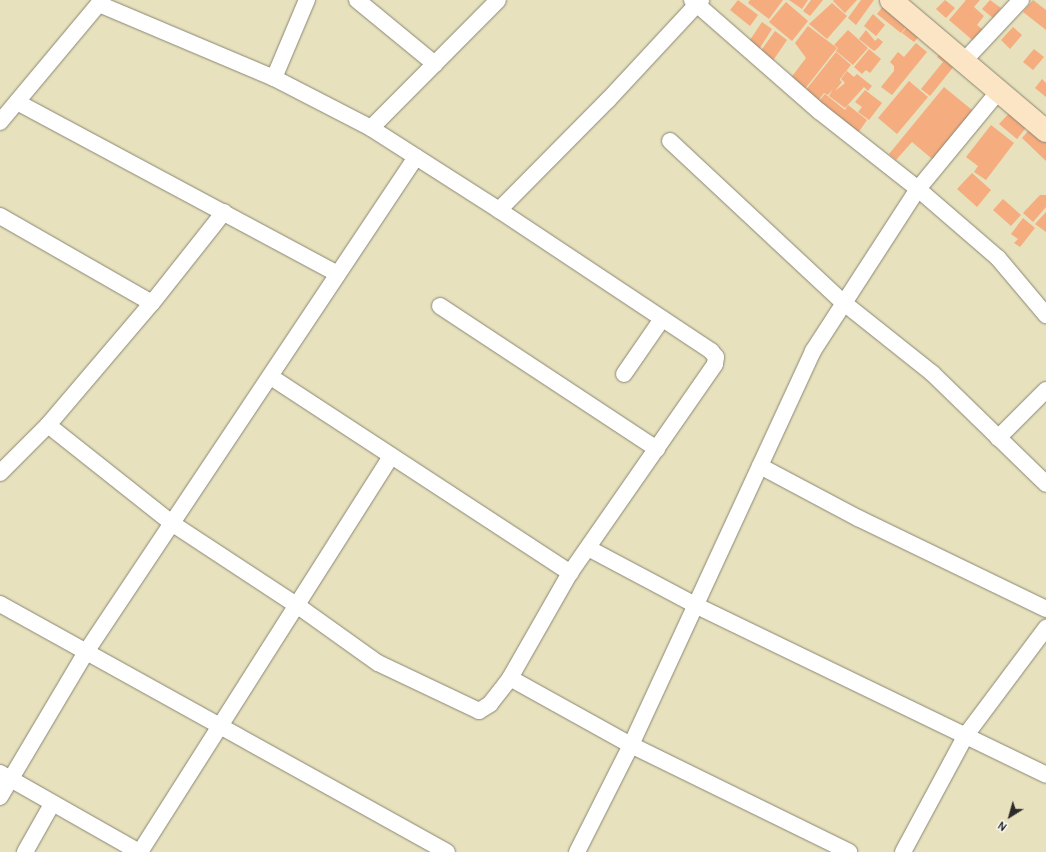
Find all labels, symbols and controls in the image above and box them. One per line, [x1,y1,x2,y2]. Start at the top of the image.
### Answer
north arrow [990,796,1030,836]
text: N [996,819,1009,833]

